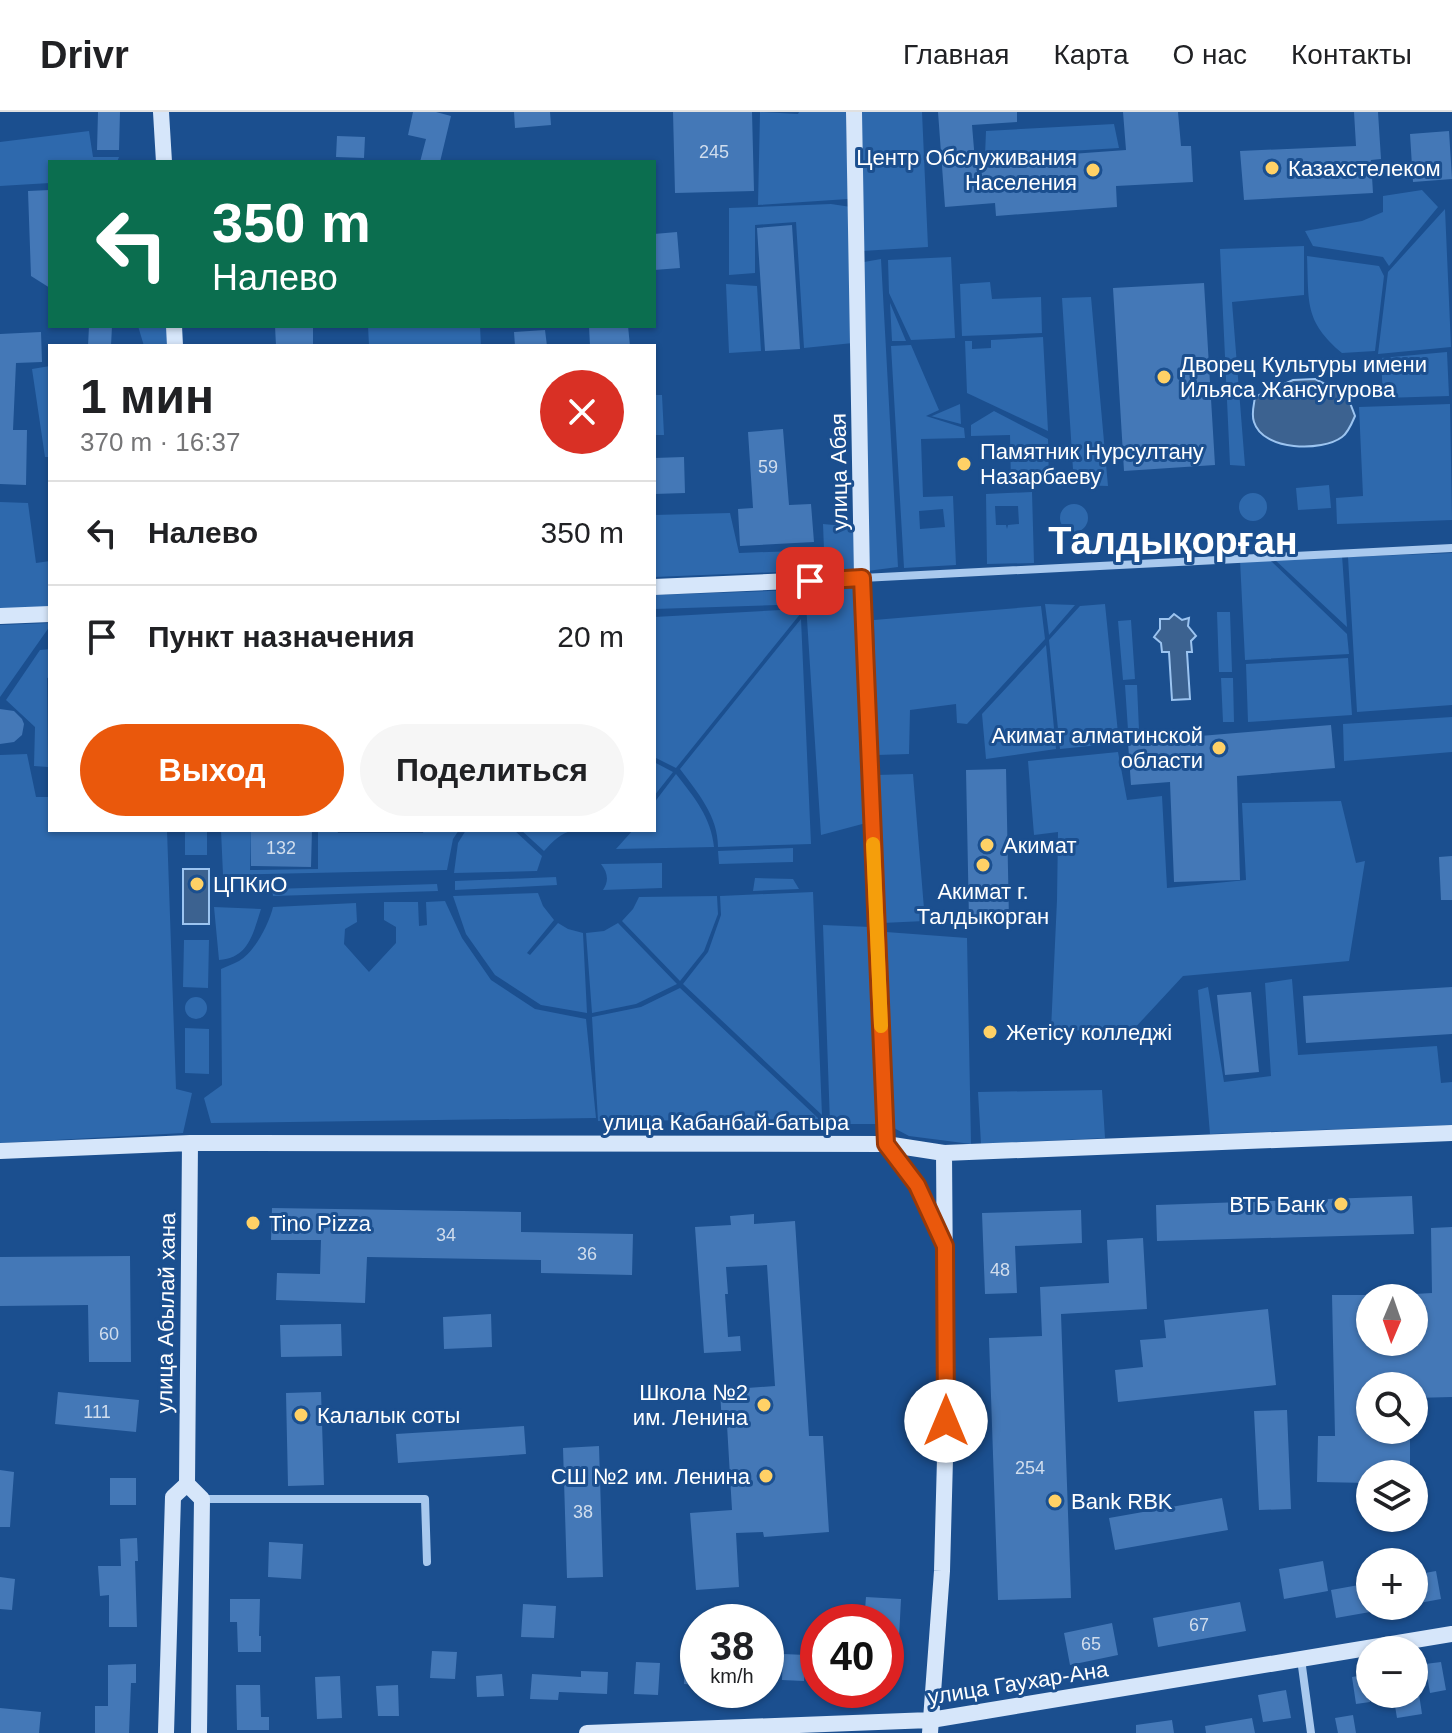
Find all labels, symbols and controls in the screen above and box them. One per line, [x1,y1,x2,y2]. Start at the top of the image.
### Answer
text: Drivr [40,34,129,76]
text: Главная [903,39,1010,70]
text: Карта [1054,39,1128,70]
text: О нас [1172,39,1247,70]
text: Контакты [1291,39,1412,70]
house number: 245 [699,142,729,162]
place label: Центр Обслуживания Населения [856,145,1077,195]
place label: Казахстелеком [1288,156,1441,181]
marker: Казахстелеком [1263,159,1281,177]
marker: Центр Обслуживания Населения [1084,161,1102,179]
text: 350 m [212,191,371,254]
icon: left [80,192,184,296]
text: Налево [212,257,338,298]
place label: Дворец Культуры имени Ильяса Жансугурова [1180,352,1427,402]
marker: Дворец Культуры имени Ильяса Жансугурова [1155,368,1173,386]
text: 1 мин [80,370,214,423]
button: close [540,370,624,454]
street label: улица Абая [825,413,853,531]
text: 370 m · 16:37 [80,427,240,457]
place label: Памятник Нурсултану Назарбаеву [980,439,1204,489]
marker: Памятник Нурсултану Назарбаеву [955,455,973,473]
house number: 59 [758,457,778,477]
icon: left [80,511,124,555]
text: Налево [148,516,258,549]
text: 350 m [541,516,624,549]
district label: Талдықорған [1048,520,1298,562]
pin [776,547,844,615]
icon: arrive [788,559,832,603]
icon: arrive [80,615,124,659]
text: Пункт назначения [148,620,415,653]
text: 20 m [557,620,624,653]
place label: Акимат алматинской области [991,723,1203,773]
button: Выход [80,724,344,816]
button: Поделиться [360,724,624,816]
marker: Акимат алматинской области [1210,739,1228,757]
place label: Акимат [1003,833,1077,858]
marker: Акимат [978,836,996,854]
house number: 132 [266,838,296,858]
marker: Акимат г. Талдыкорган [974,856,992,874]
place label: ЦПКиО [213,872,287,897]
marker: ЦПКиО [188,875,206,893]
place label: Акимат г. Талдыкорган [917,879,1049,929]
place label: Жетісу колледжі [1006,1020,1172,1045]
marker: Жетісу колледжі [981,1023,999,1041]
street label: улица Кабанбай-батыра [603,1110,850,1135]
place label: ВТБ Банк [1229,1192,1325,1217]
marker: ВТБ Банк [1332,1195,1350,1213]
place label: Tino Pizza [269,1211,372,1236]
street label: улица Абылай хана [152,1212,180,1413]
marker: Tino Pizza [244,1214,262,1232]
house number: 34 [436,1225,456,1245]
house number: 36 [577,1244,597,1264]
house number: 48 [990,1260,1010,1280]
north arrow [1356,1284,1428,1356]
map controls [1356,1284,1428,1708]
house number: 60 [99,1324,119,1344]
button: search [1356,1372,1428,1444]
position arrow [904,1379,988,1463]
place label: Школа №2 им. Ленина [633,1380,749,1430]
marker: Школа №2 им. Ленина [755,1396,773,1414]
house number: 111 [83,1402,111,1422]
place label: Калалык соты [317,1403,460,1428]
marker: Калалык соты [292,1406,310,1424]
house number: 254 [1015,1458,1045,1478]
button: layers [1356,1460,1428,1532]
place label: СШ №2 им. Ленина [551,1464,751,1489]
marker: СШ №2 им. Ленина [757,1467,775,1485]
place label: Bank RBK [1071,1489,1173,1514]
marker: Bank RBK [1046,1492,1064,1510]
house number: 38 [573,1502,593,1522]
button: + [1356,1548,1428,1620]
speed limit sign: 40 [800,1604,904,1708]
house number: 67 [1189,1615,1209,1635]
text: 38 [710,1624,754,1668]
house number: 65 [1081,1634,1101,1654]
button: − [1356,1636,1428,1708]
street label: улица Гаухар-Ана [926,1656,1111,1710]
text: km/h [710,1665,754,1687]

